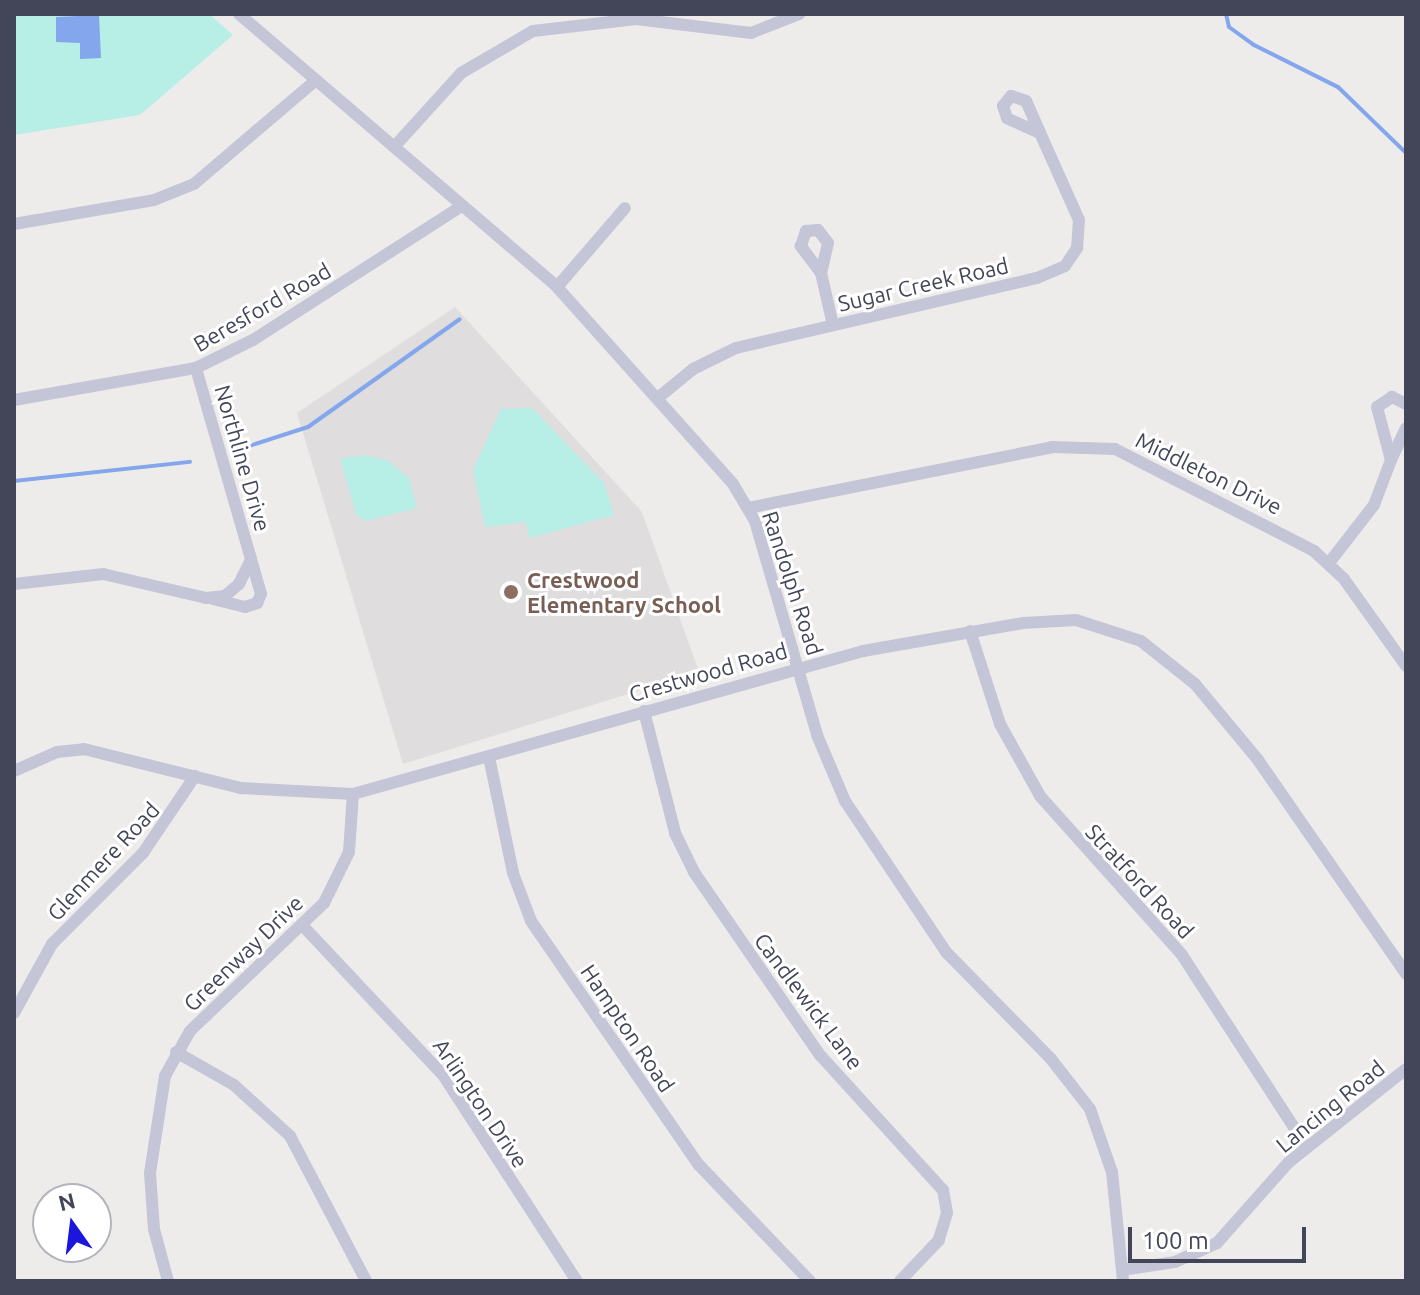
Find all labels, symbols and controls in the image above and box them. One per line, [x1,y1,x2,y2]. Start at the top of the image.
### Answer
street label: Sugar Creek Road [835,252,1011,316]
street label: Beresford Road [189,257,335,357]
street label: Northline Drive [210,382,276,534]
street label: Middleton Drive [1132,426,1286,520]
street label: Randolph Road [757,507,829,659]
place label: Crestwood Elementary School [527,566,721,618]
marker: Crestwood Elementary School [502,583,520,601]
street label: Crestwood Road [626,637,790,707]
street label: Glenmere Road [41,796,165,926]
street label: Stratford Road [1080,818,1200,944]
street label: Greenway Drive [178,889,308,1017]
street label: Candlewick Lane [749,927,869,1075]
street label: Hampton Road [576,959,680,1097]
street label: Arlington Drive [428,1033,534,1173]
street label: Lancing Road [1271,1054,1389,1158]
north arrow [32,1183,112,1263]
text: N [56,1187,78,1215]
scale bar [1132,1211,1310,1261]
text: 100 m [1142,1227,1209,1254]

